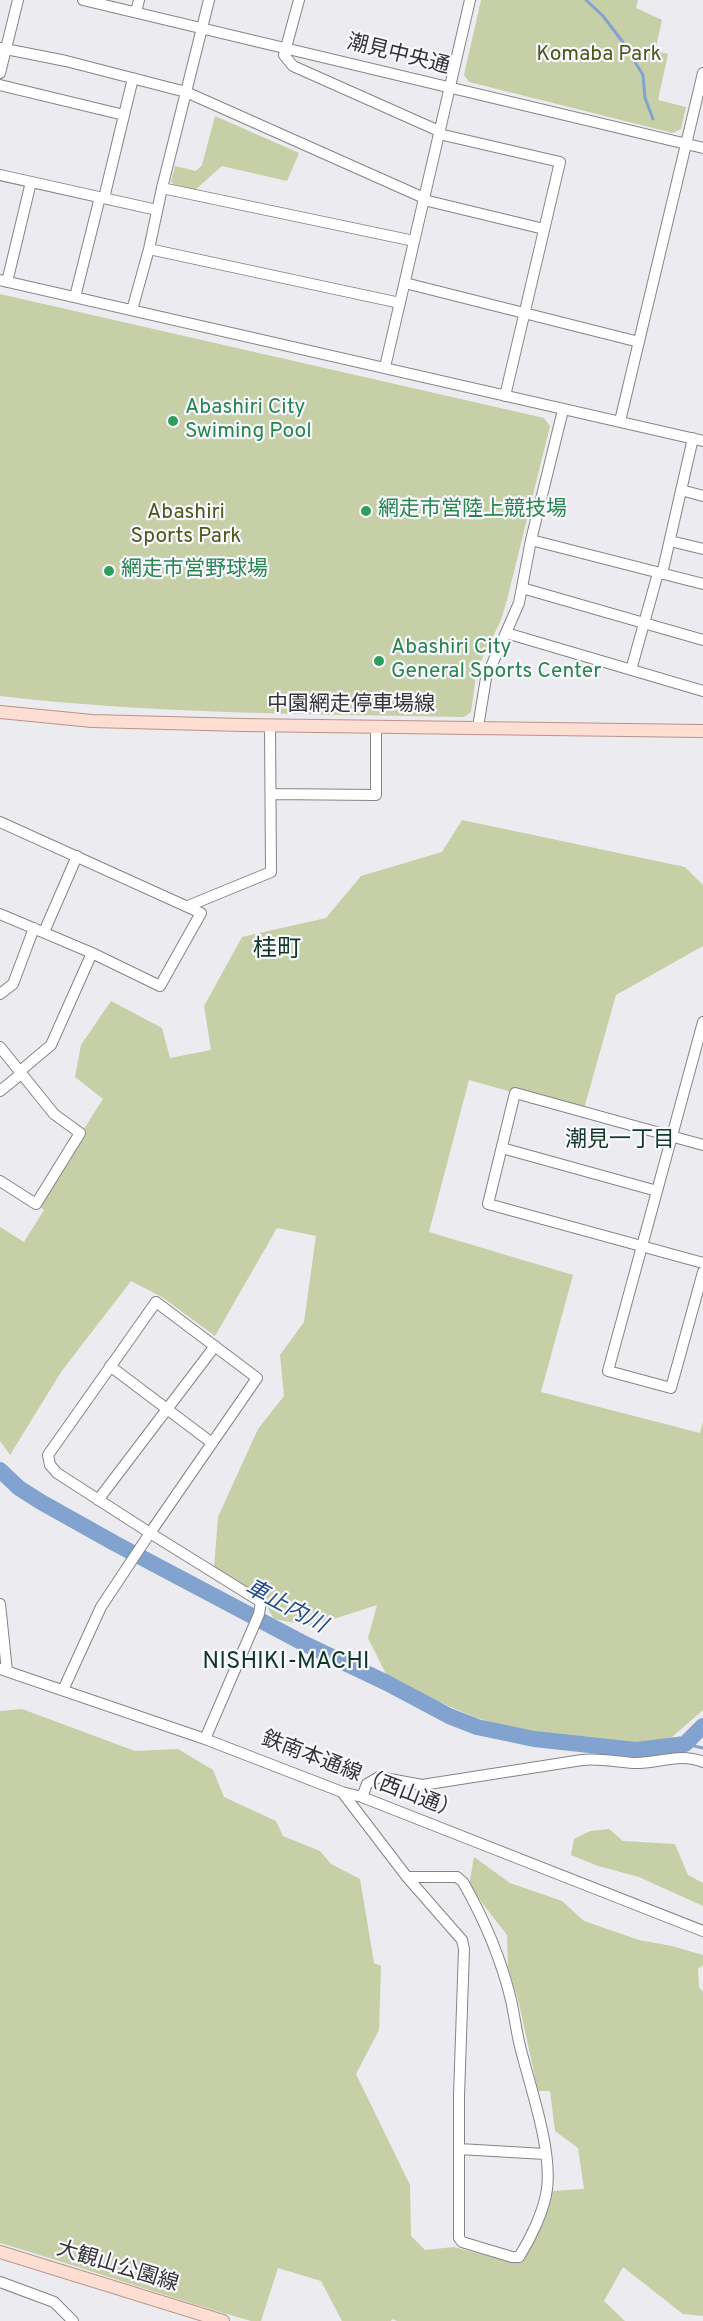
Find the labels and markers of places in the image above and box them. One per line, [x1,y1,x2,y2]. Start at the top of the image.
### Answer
place label: Abashiri City Swiming Pool [185,396,312,446]
marker: Abashiri City Swiming Pool [166,414,180,428]
place label: 網走市営陸上競技場 [378,498,567,524]
marker: 網走市営陸上競技場 [359,504,373,518]
place label: 網走市営野球場 [121,558,268,584]
marker: 網走市営野球場 [102,564,116,578]
place label: Abashiri City General Sports Center [391,636,601,686]
marker: Abashiri City General Sports Center [372,654,386,668]

